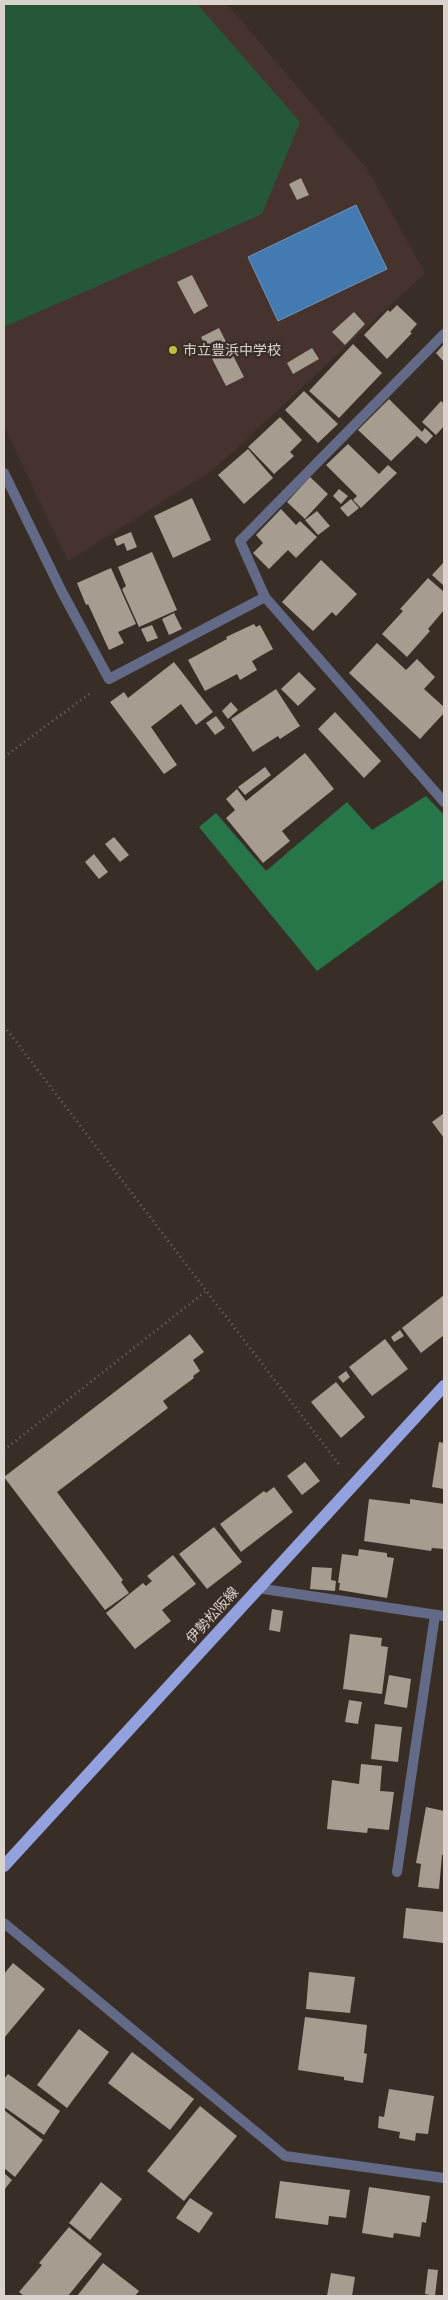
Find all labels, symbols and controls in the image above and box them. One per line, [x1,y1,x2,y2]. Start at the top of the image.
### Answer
place label: 市立豊浜中学校 [183,342,281,358]
marker: 市立豊浜中学校 [167,344,179,356]
street label: 伊勢松阪線 [183,1584,241,1646]

